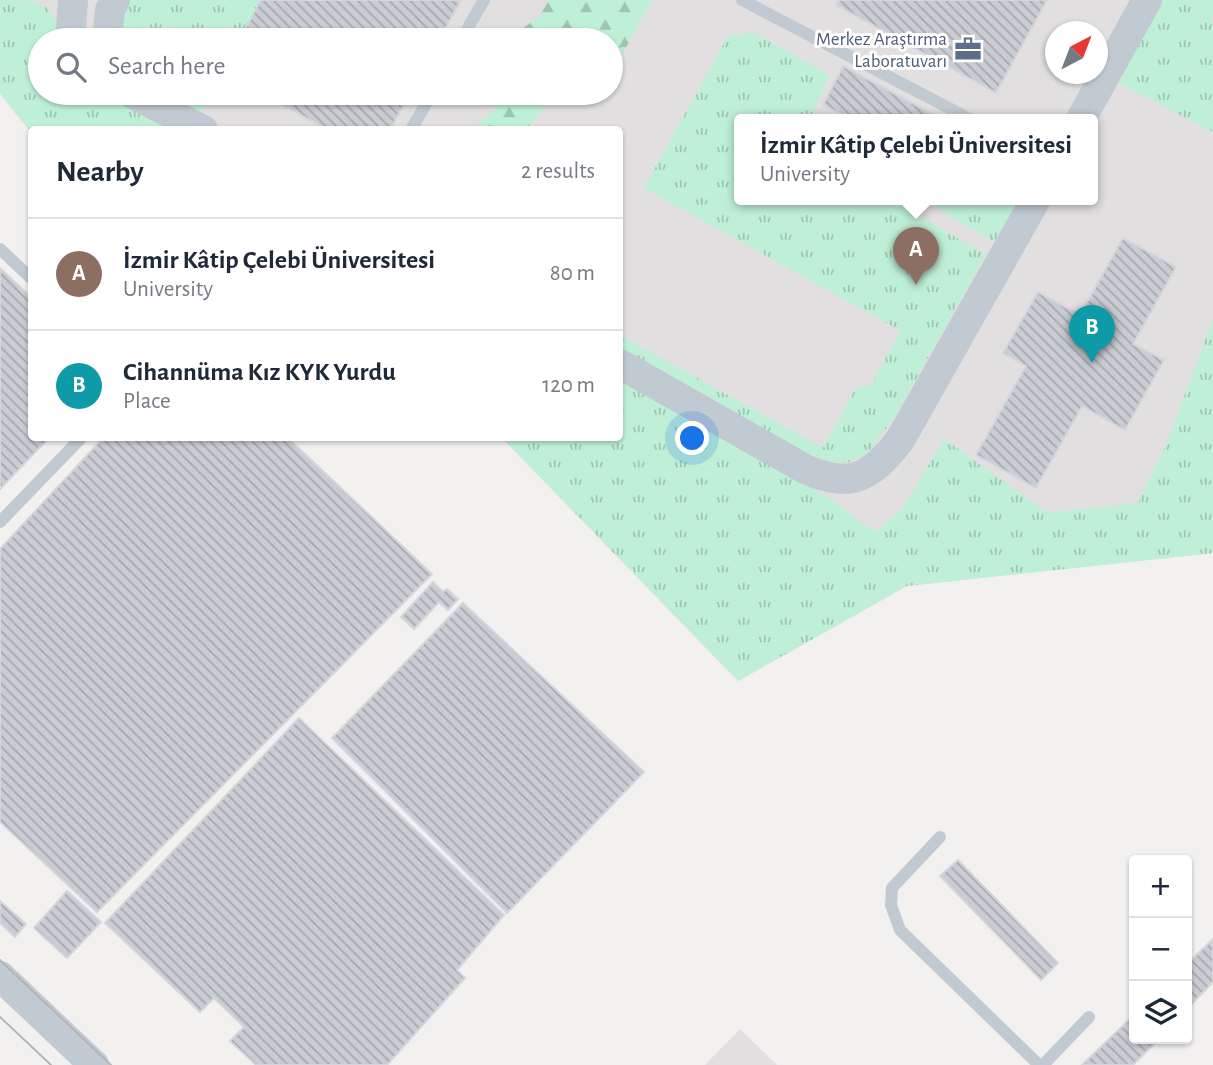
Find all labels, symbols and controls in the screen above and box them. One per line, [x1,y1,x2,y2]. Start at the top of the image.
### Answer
north arrow [1045,21,1108,84]
search box [28,28,623,105]
place label: Merkez Araştırma Laboratuvarı [816,30,947,71]
office icon: Merkez Araştırma Laboratuvarı [953,34,983,64]
icon: search [52,48,90,86]
text: Search here [108,53,226,79]
popup [734,114,1098,205]
text: İzmir Kâtip Çelebi Üniversitesi [760,132,1072,158]
text: Nearby [56,157,144,187]
text: 2 results [521,160,595,183]
text: University [760,163,850,186]
pin: A [893,227,939,285]
text: İzmir Kâtip Çelebi Üniversitesi [123,247,435,273]
text: A [72,262,86,285]
text: 80 m [550,262,595,285]
text: University [123,278,213,301]
pin: B [1069,305,1115,363]
text: Cihannüma Kız KYK Yurdu [123,359,396,385]
text: B [72,374,86,397]
text: 120 m [542,374,595,397]
text: Place [123,390,171,413]
your location [675,421,709,455]
map controls [1129,855,1192,1044]
button: + [1129,855,1192,918]
button: − [1129,918,1192,981]
button: layers [1129,981,1192,1044]

